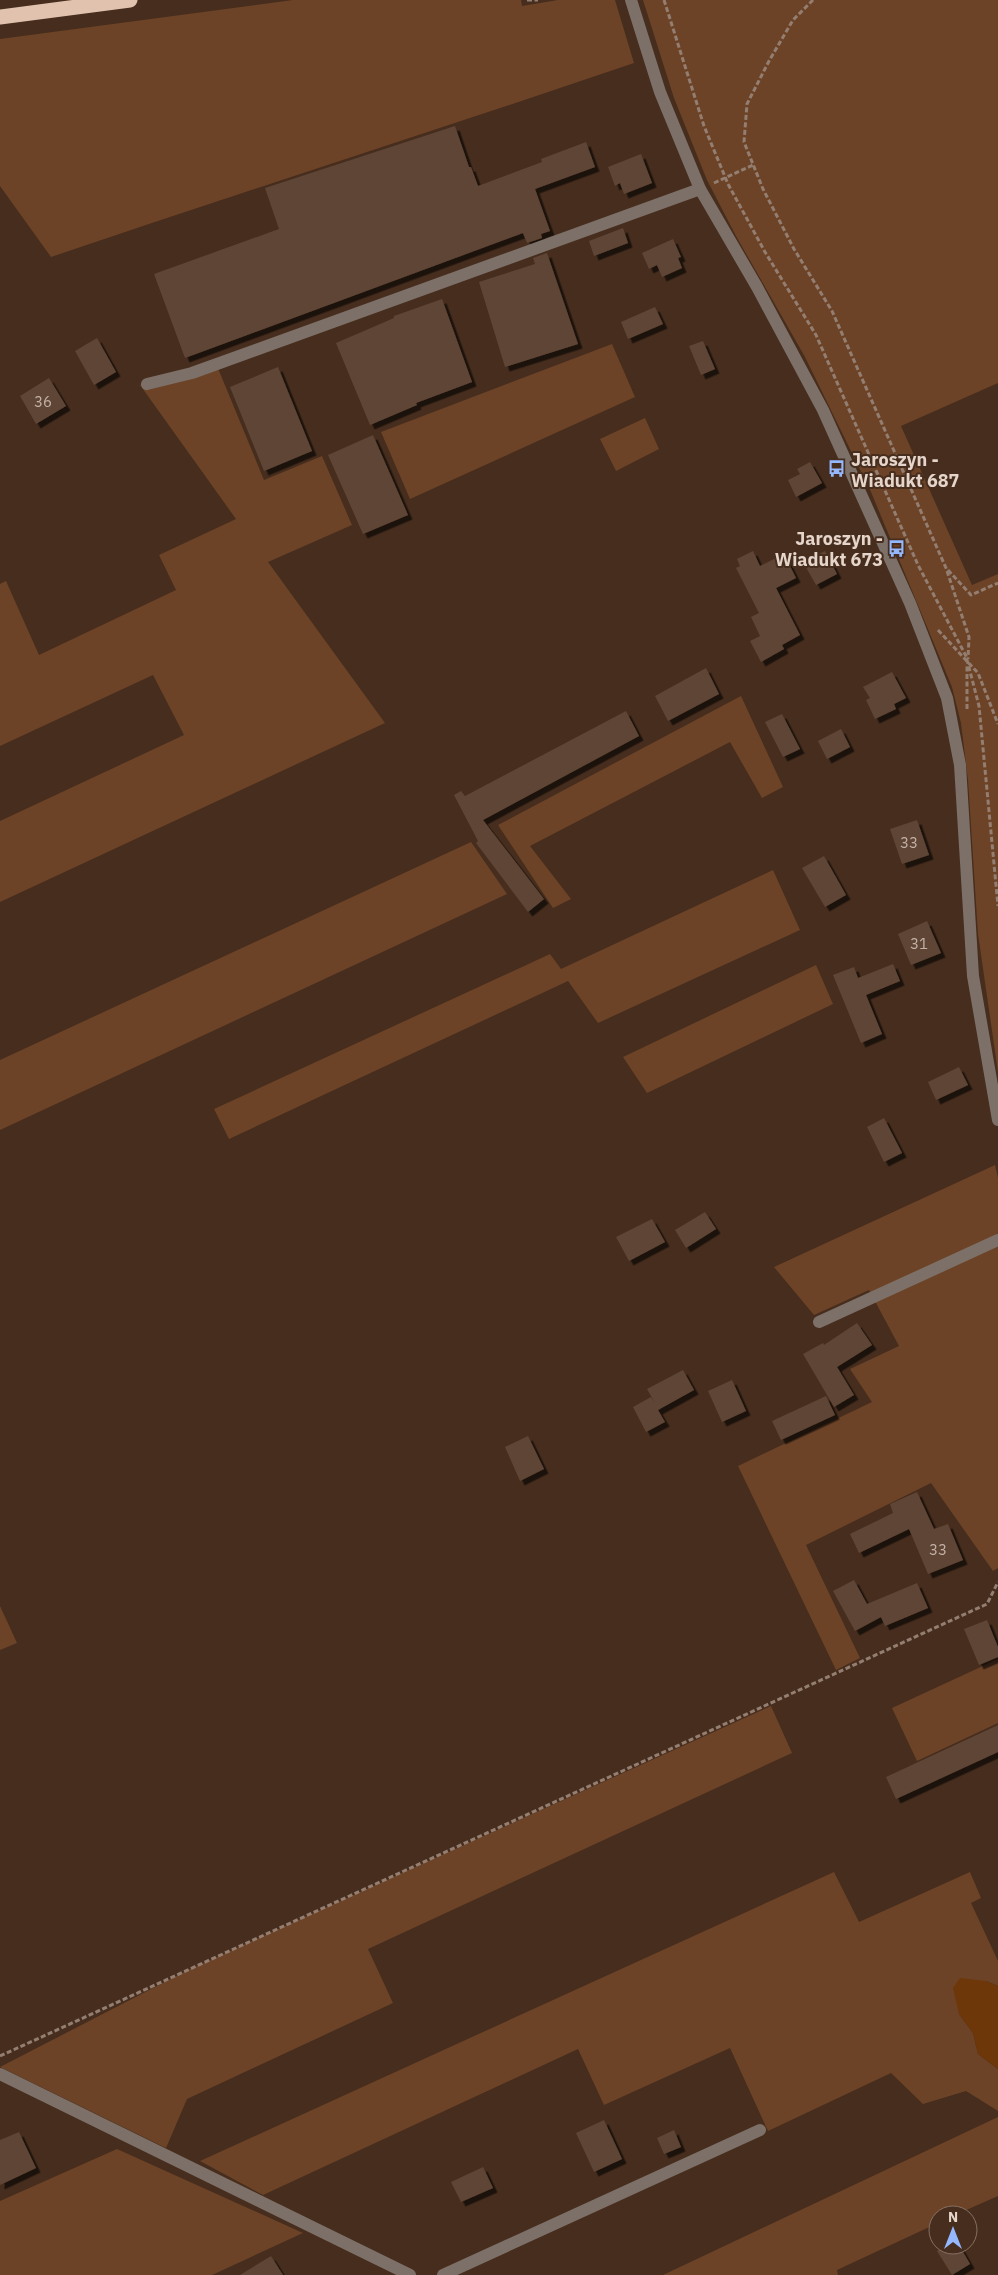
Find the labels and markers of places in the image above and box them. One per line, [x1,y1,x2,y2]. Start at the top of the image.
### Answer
place label: Jaroszyn - Wiadukt 687 [851,448,959,492]
bus stop icon: Jaroszyn - Wiadukt 687 [827,459,847,479]
place label: Jaroszyn - Wiadukt 673 [775,527,883,571]
bus stop icon: Jaroszyn - Wiadukt 673 [887,538,907,558]

